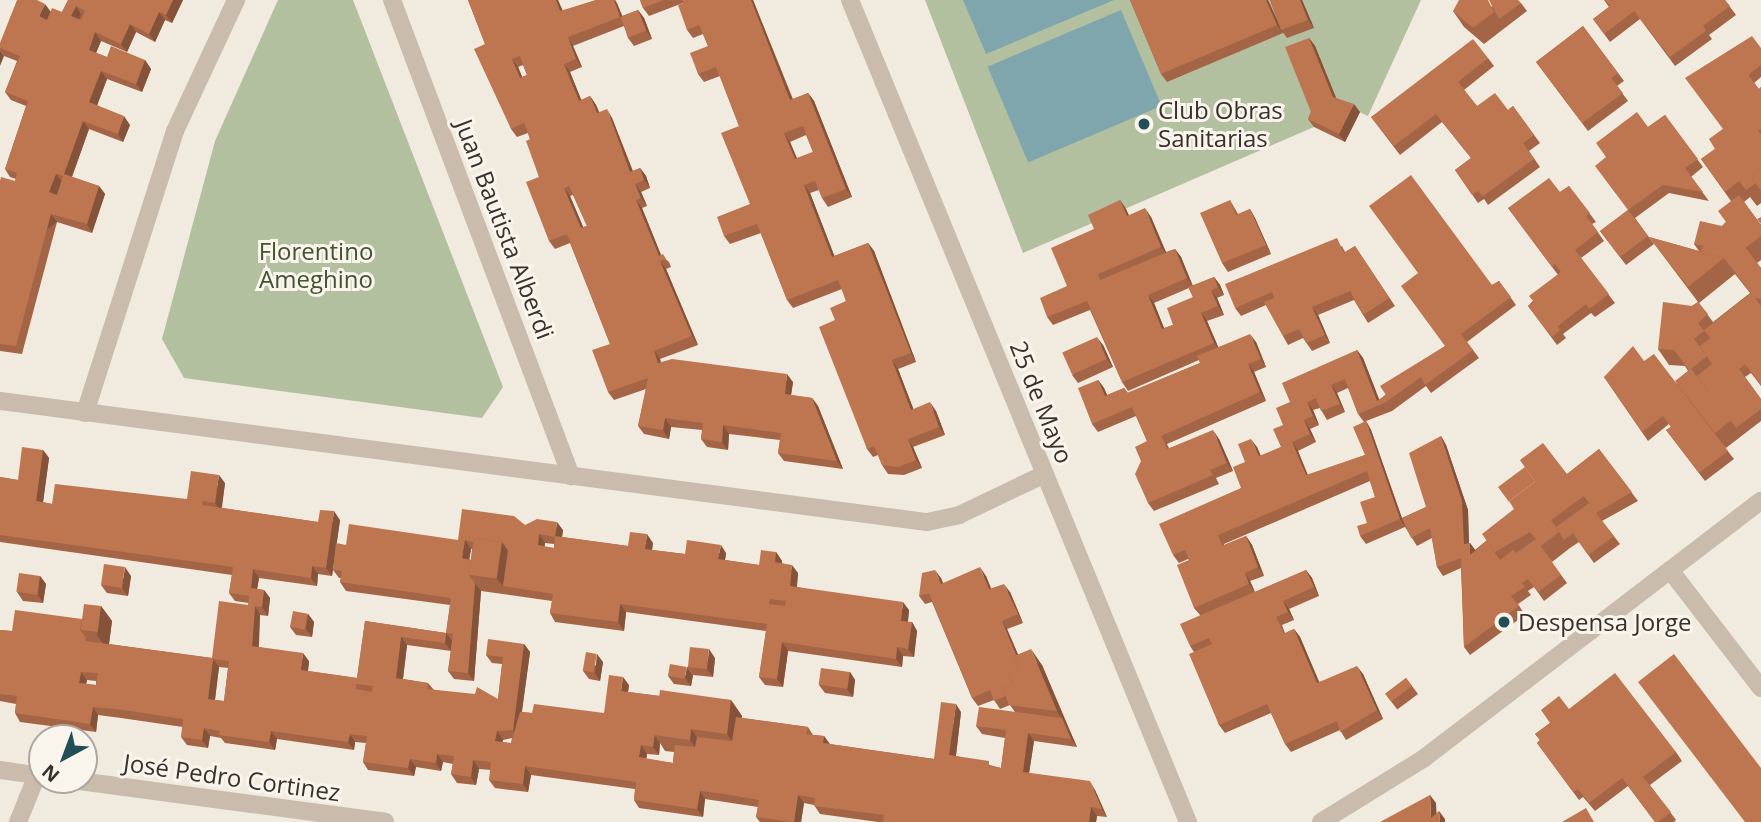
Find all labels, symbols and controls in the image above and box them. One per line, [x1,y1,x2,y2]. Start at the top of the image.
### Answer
place label: Club Obras Sanitarias [1158,96,1283,152]
street label: Juan Bautista Alberdi [450,115,560,343]
marker: Club Obras Sanitarias [1136,116,1152,132]
park label: Florentino Ameghino [259,237,373,293]
street label: 25 de Mayo [1004,337,1080,467]
place label: Despensa Jorge [1518,608,1691,636]
marker: Despensa Jorge [1496,614,1512,630]
north arrow [28,724,98,794]
street label: José Pedro Cortinez [122,748,342,806]
text: N [36,758,65,788]

